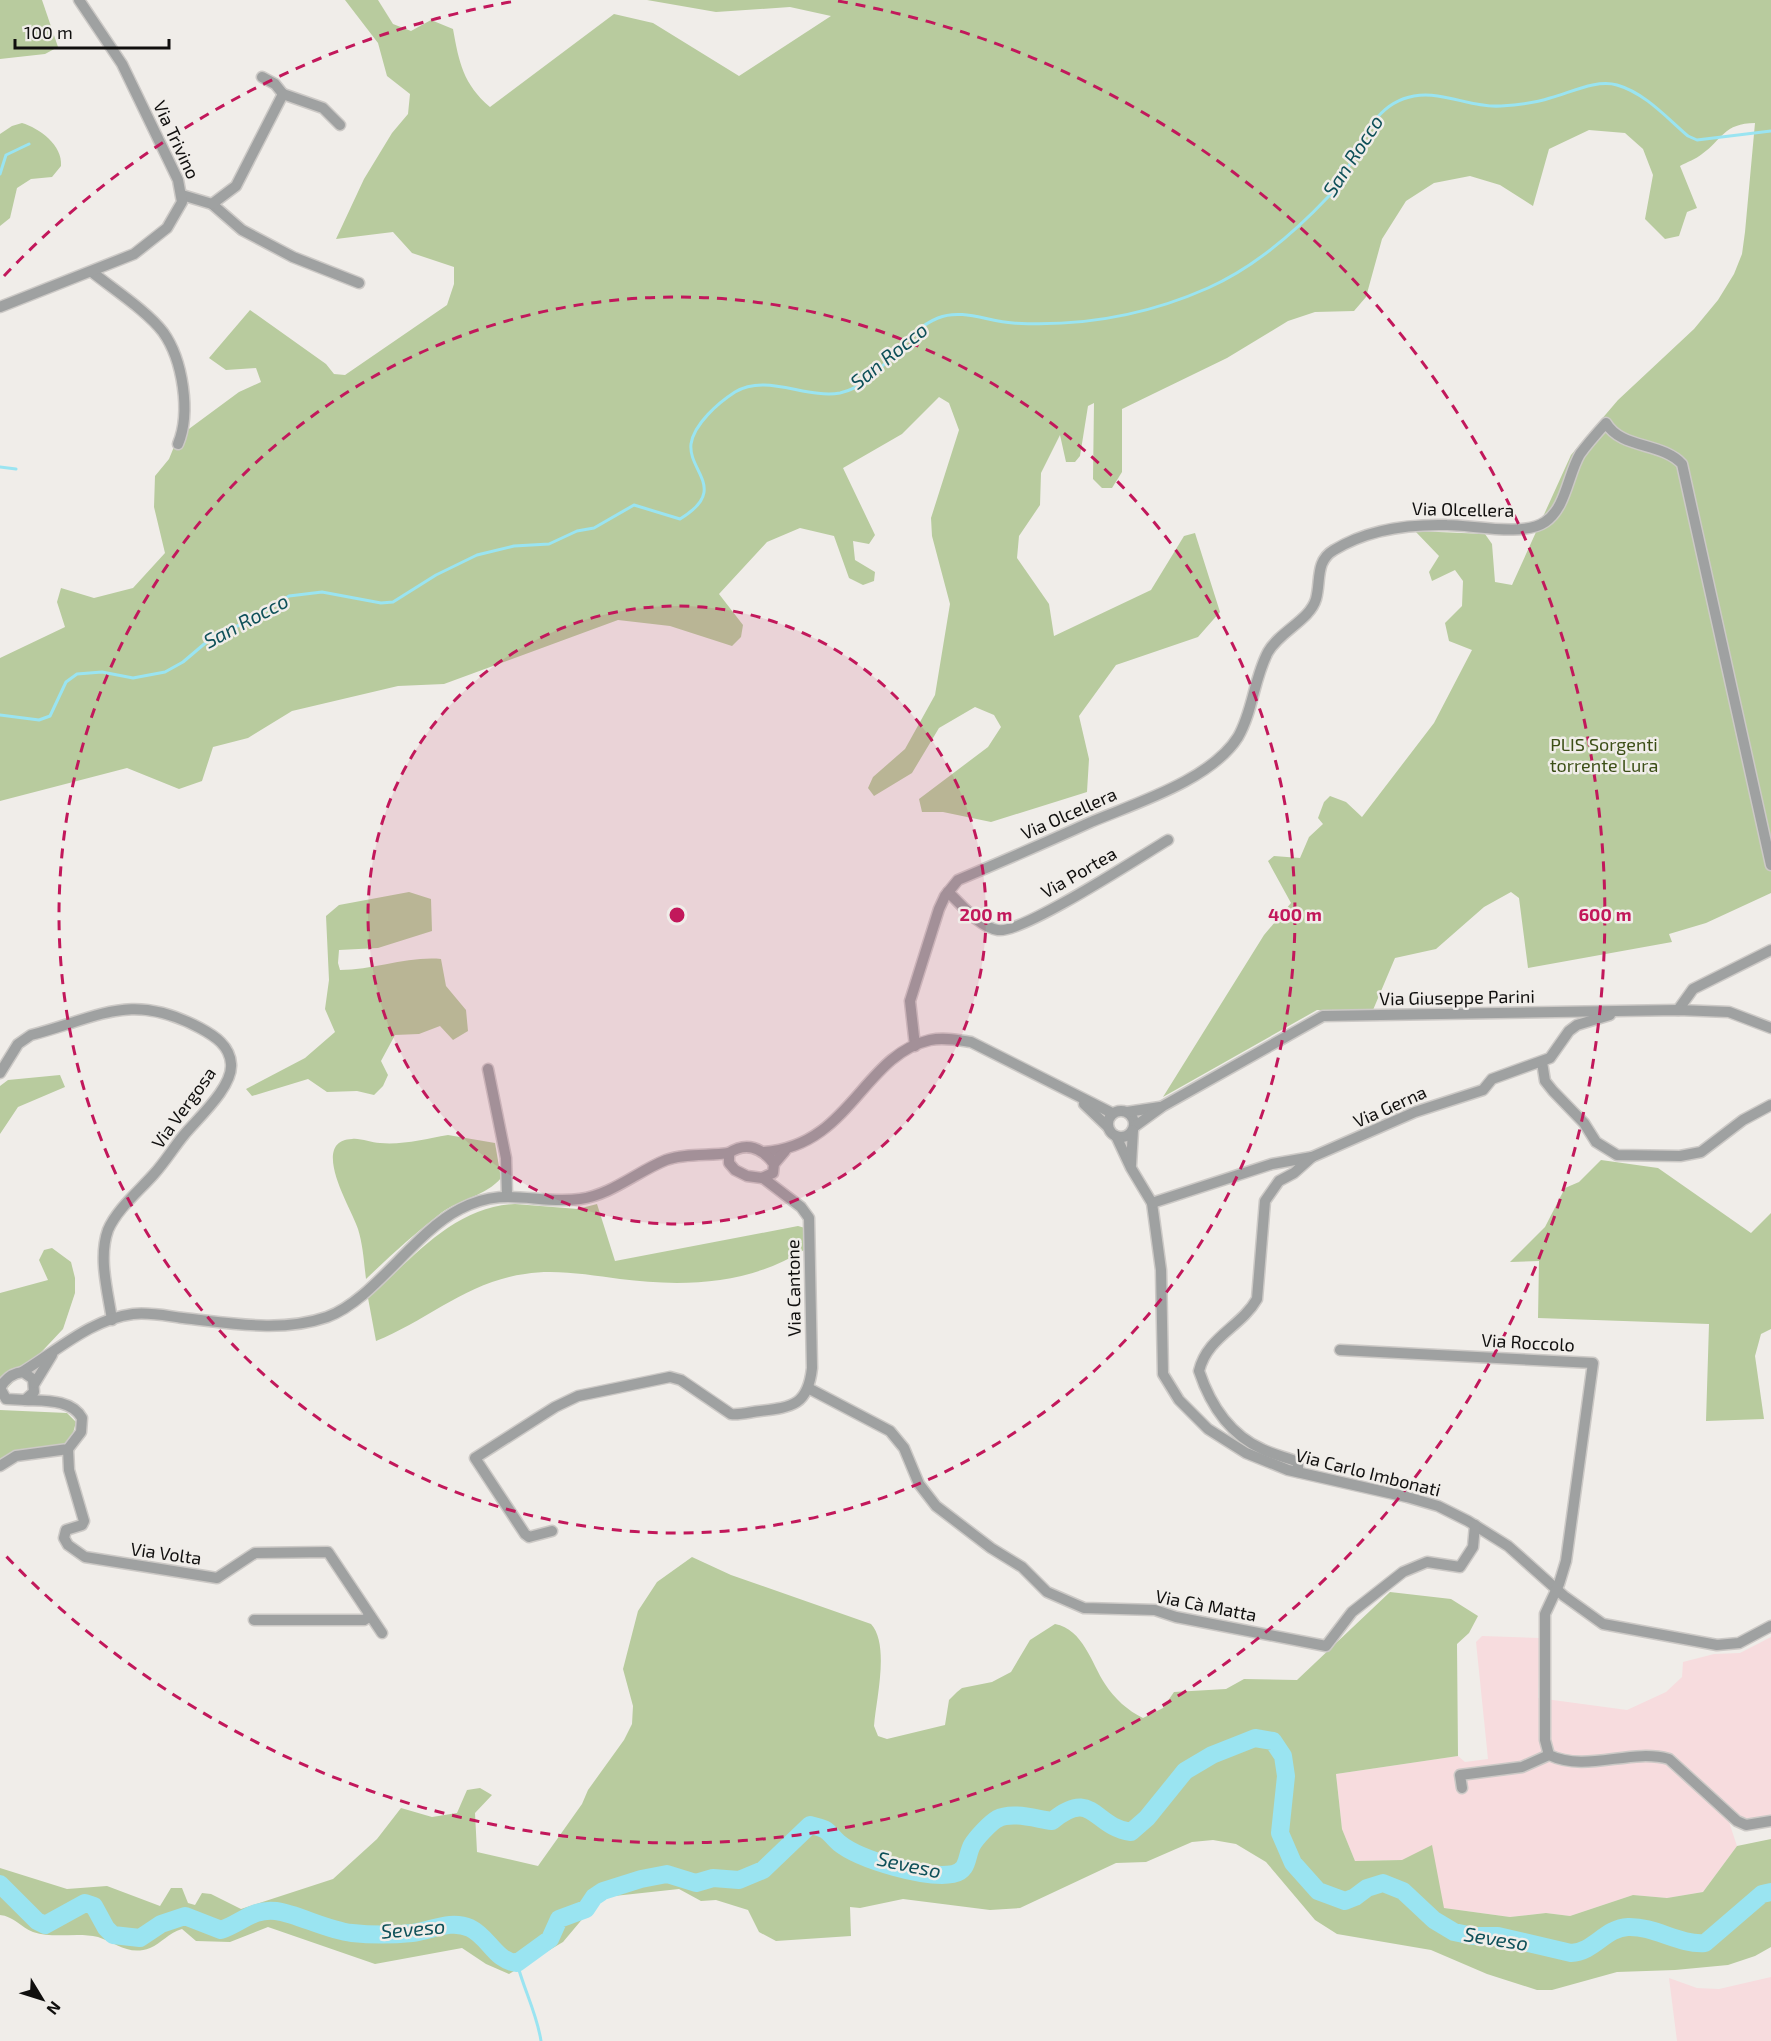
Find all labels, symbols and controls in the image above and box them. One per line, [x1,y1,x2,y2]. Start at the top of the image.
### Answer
scale bar [15,12,170,50]
text: 100 m [24,21,73,43]
street label: Via Trivino [149,97,205,182]
water label: San Rocco [1317,110,1387,201]
water label: San Rocco [845,317,932,394]
street label: Via Olcellera [1412,497,1514,521]
water label: San Rocco [199,588,292,652]
park label: PLIS Sorgenti torrente Lura [1550,733,1658,776]
street label: Via Olcellera [1017,782,1120,844]
street label: Via Portea [1037,842,1120,903]
text: 200 m [960,903,1012,925]
text: 400 m [1268,903,1322,925]
text: 600 m [1578,903,1632,925]
centre of rings [667,905,687,925]
street label: Via Giuseppe Parini [1379,985,1535,1009]
street label: Via Vergosa [146,1062,220,1152]
street label: Via Gerna [1350,1080,1430,1132]
street label: Via Cantone [781,1239,805,1337]
street label: Via Roccolo [1481,1329,1575,1355]
street label: Via Carlo Imbonati [1293,1443,1443,1501]
street label: Via Volta [129,1537,203,1569]
street label: Via Cà Matta [1154,1584,1259,1626]
water label: Seveso [875,1846,943,1882]
water label: Seveso [380,1913,446,1943]
water label: Seveso [1462,1921,1530,1955]
north arrow [12,1969,72,2029]
text: N [43,1998,65,2019]

